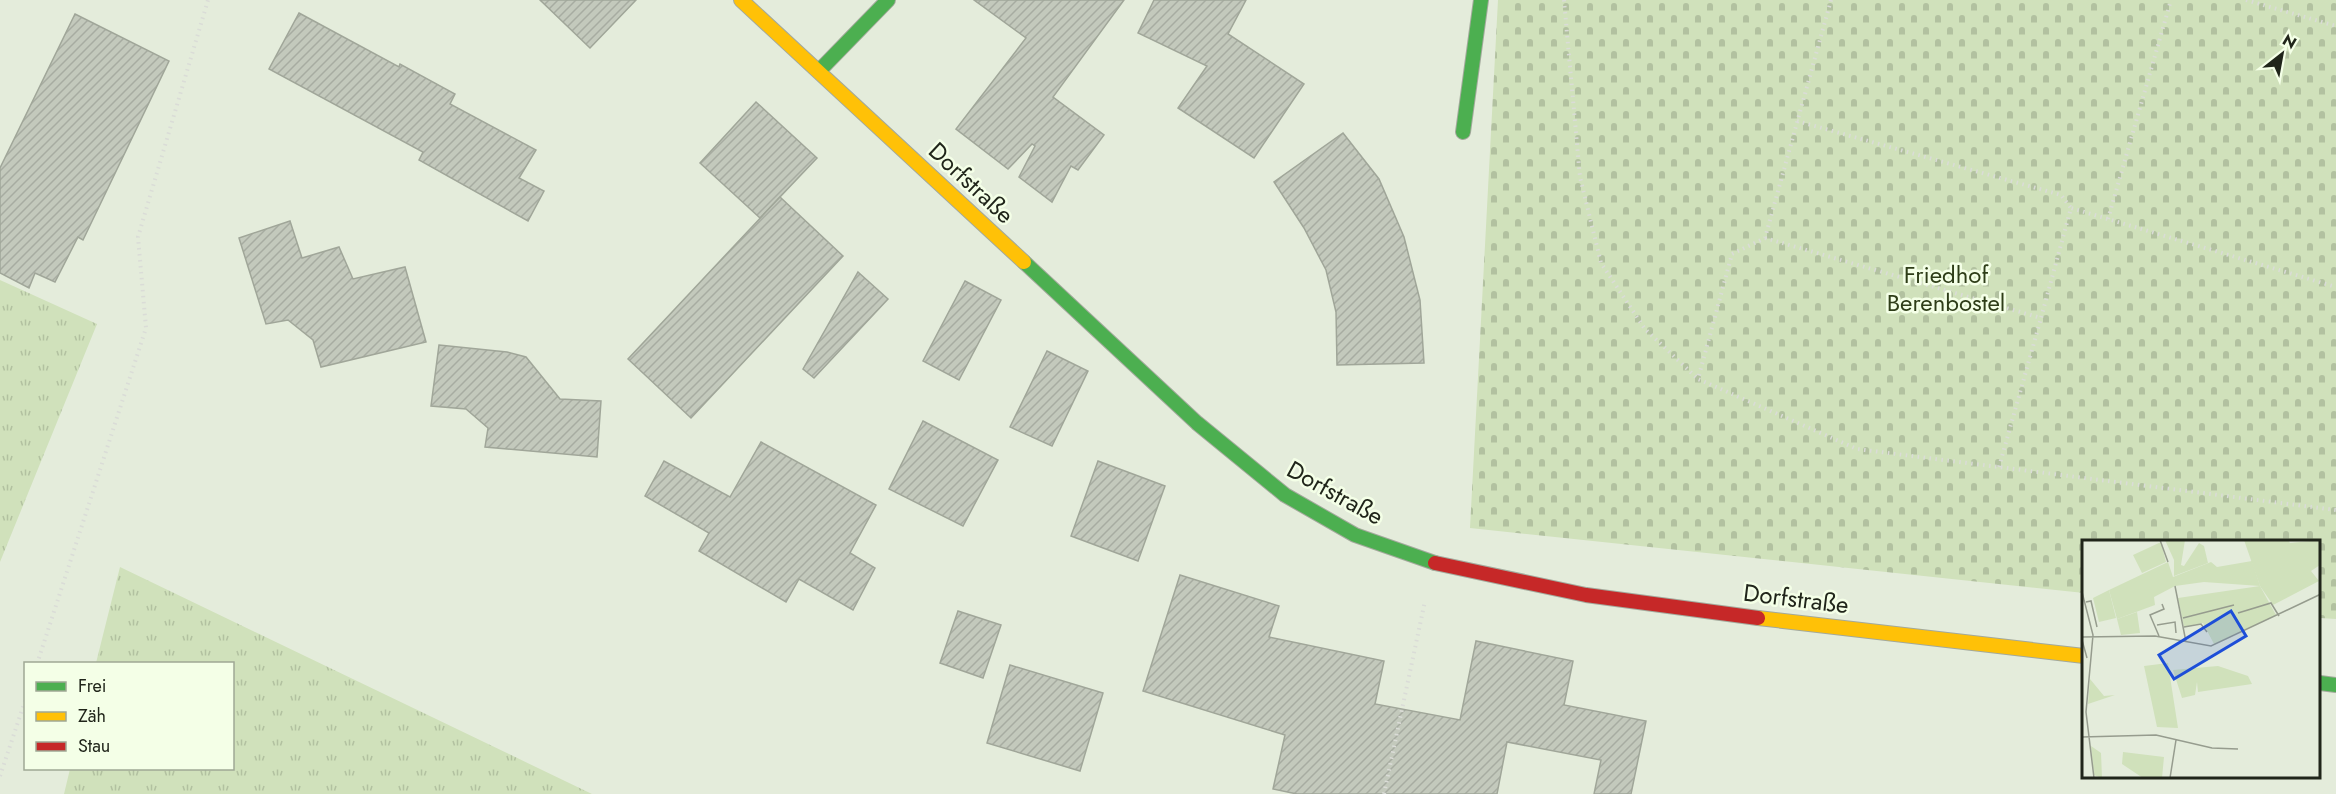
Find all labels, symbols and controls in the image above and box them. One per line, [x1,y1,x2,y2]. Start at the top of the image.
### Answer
north arrow [2252,24,2312,84]
text: N [2278,28,2301,55]
street label: Dorfstraße [921,134,1022,231]
park label: Friedhof Berenbostel [1887,257,2005,320]
street label: Dorfstraße [1281,452,1390,533]
inset map [2082,540,2321,779]
street label: Dorfstraße [1741,575,1851,622]
legend [24,662,234,770]
text: Frei [78,673,107,699]
text: Zäh [78,703,106,729]
text: Stau [78,733,110,759]

